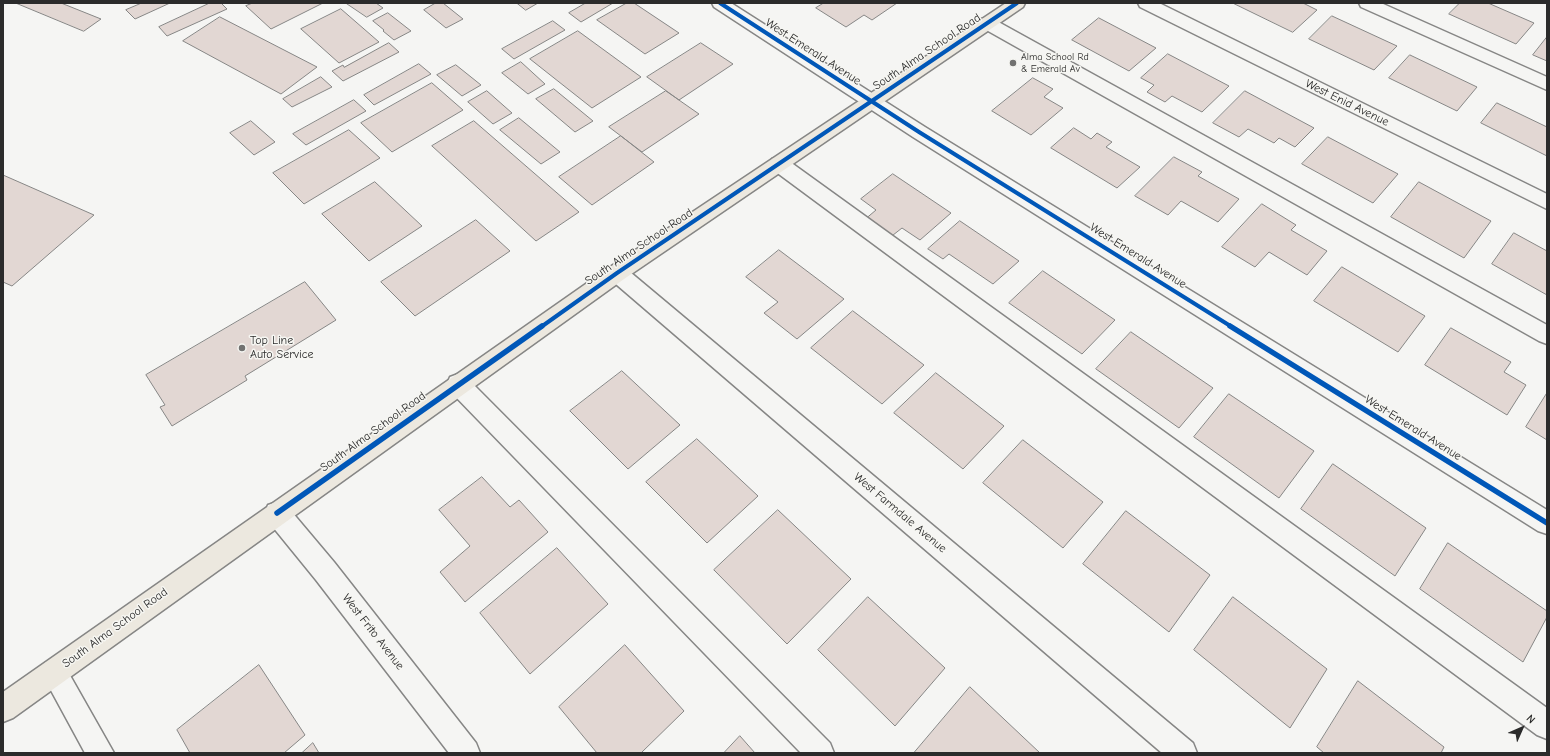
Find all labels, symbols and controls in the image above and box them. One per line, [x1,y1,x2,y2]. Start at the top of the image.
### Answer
street label: South Alma School Road [870,11,984,93]
street label: West Emerald Avenue [762,16,864,88]
place label: Alma School Rd & Emerald Av [1021,51,1089,74]
marker: Alma School Rd & Emerald Av [1008,58,1018,68]
street label: West Enid Avenue [1303,76,1391,130]
street label: South Alma School Road [582,206,696,288]
street label: West Emerald Avenue [1087,220,1189,292]
place label: Top Line Auto Service [250,334,313,362]
marker: Top Line Auto Service [237,343,247,353]
street label: South Alma School Road [317,389,429,475]
street label: West Emerald Avenue [1362,392,1464,464]
street label: West Farmdale Avenue [851,470,949,556]
street label: South Alma School Road [59,585,171,671]
street label: West Frito Avenue [339,591,407,673]
north arrow [1502,708,1542,748]
text: N [1524,712,1538,726]

